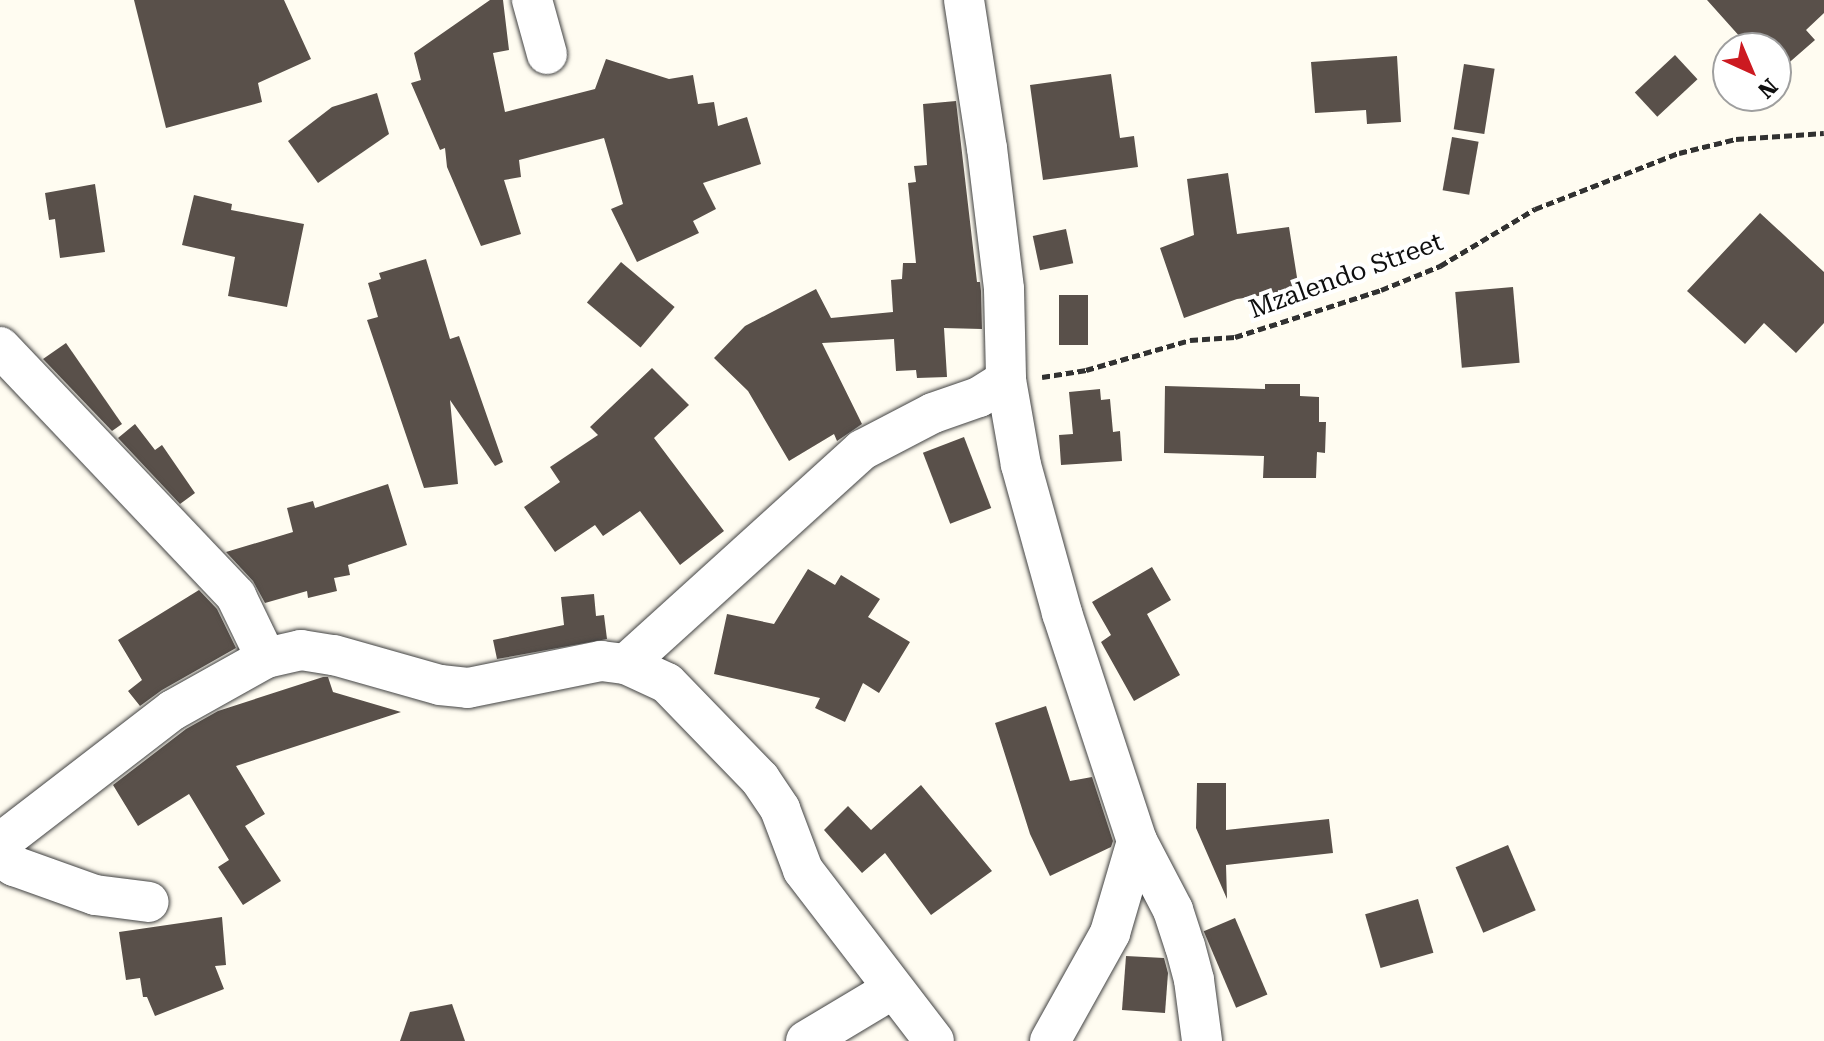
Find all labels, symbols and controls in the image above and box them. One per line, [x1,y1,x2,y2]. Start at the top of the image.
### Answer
north arrow [1712,32,1792,112]
text: N [1753,73,1782,103]
street label: Mzalendo Street [1245,226,1447,326]

